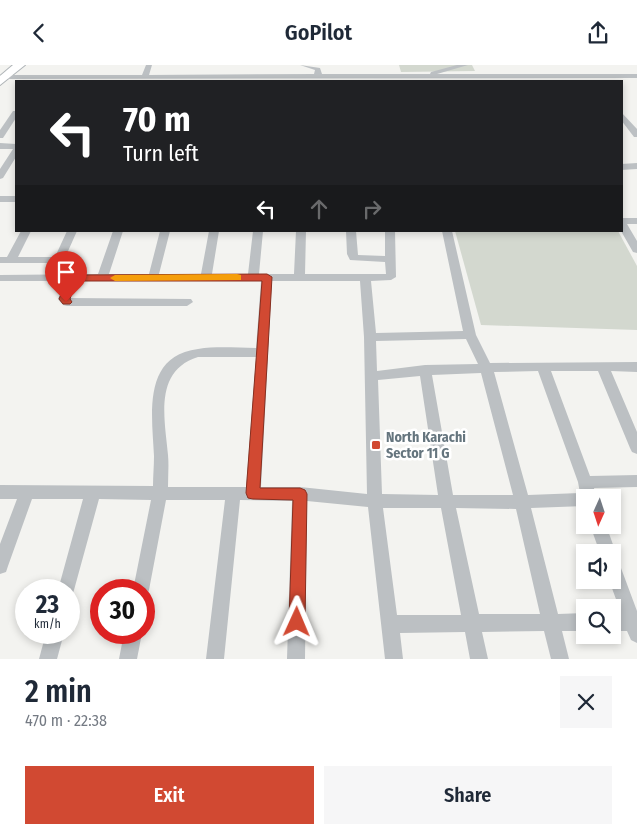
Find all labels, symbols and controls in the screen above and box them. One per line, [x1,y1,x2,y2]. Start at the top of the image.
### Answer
icon: back [25,19,53,47]
text: GoPilot [285,19,352,46]
icon: share [584,19,612,47]
text: 70 m [123,98,191,140]
icon: left [40,100,105,165]
text: Turn left [123,140,199,167]
icon: left [252,195,280,223]
icon: ahead [305,195,333,223]
icon: right [358,195,386,223]
pin [45,251,87,302]
icon: arrive [52,258,80,286]
place label: North Karachi Sector 11 G [386,429,466,462]
marker: North Karachi Sector 11 G [370,439,382,451]
north arrow [576,489,621,534]
map controls [576,489,621,644]
button: sound [576,544,621,589]
speed limit sign: 30 [90,579,155,644]
text: 23 [36,590,59,620]
position arrow [270,595,322,647]
button: search [576,599,621,644]
text: km/h [34,617,61,631]
text: 2 min [25,674,92,710]
button: close [560,676,612,728]
text: 470 m · 22:38 [25,711,107,730]
button: Exit [25,766,314,824]
button: Share [324,766,612,824]

